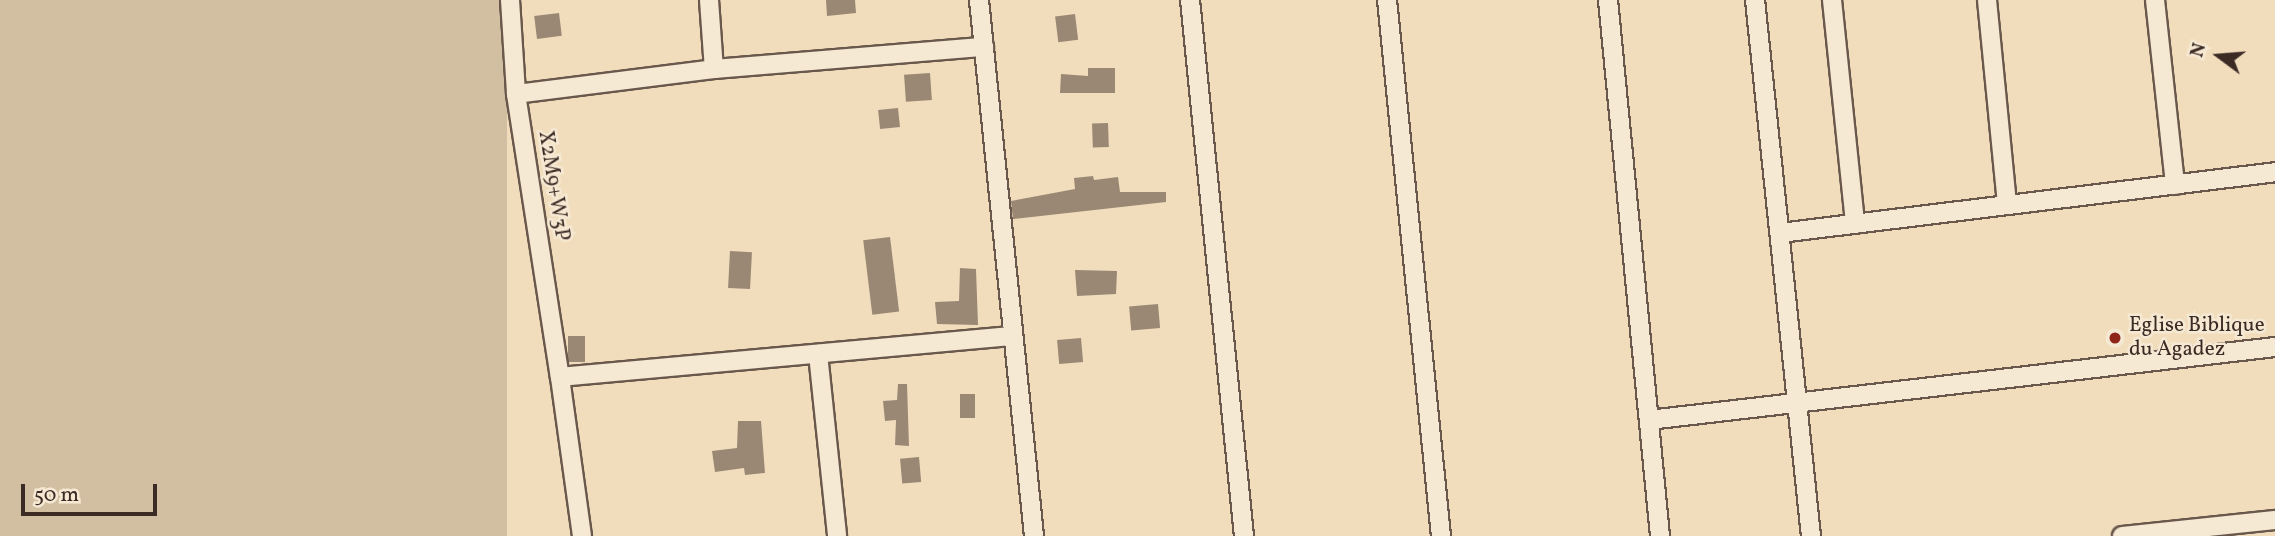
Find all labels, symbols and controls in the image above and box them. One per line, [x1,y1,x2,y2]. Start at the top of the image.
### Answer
north arrow [2184,21,2254,91]
text: N [2184,40,2213,60]
street label: X2M9+W3P [532,129,574,243]
place label: Eglise Biblique du Agadez [2129,313,2265,363]
marker: Eglise Biblique du Agadez [2107,330,2123,346]
scale bar [24,470,161,514]
text: 50 m [34,481,79,510]

